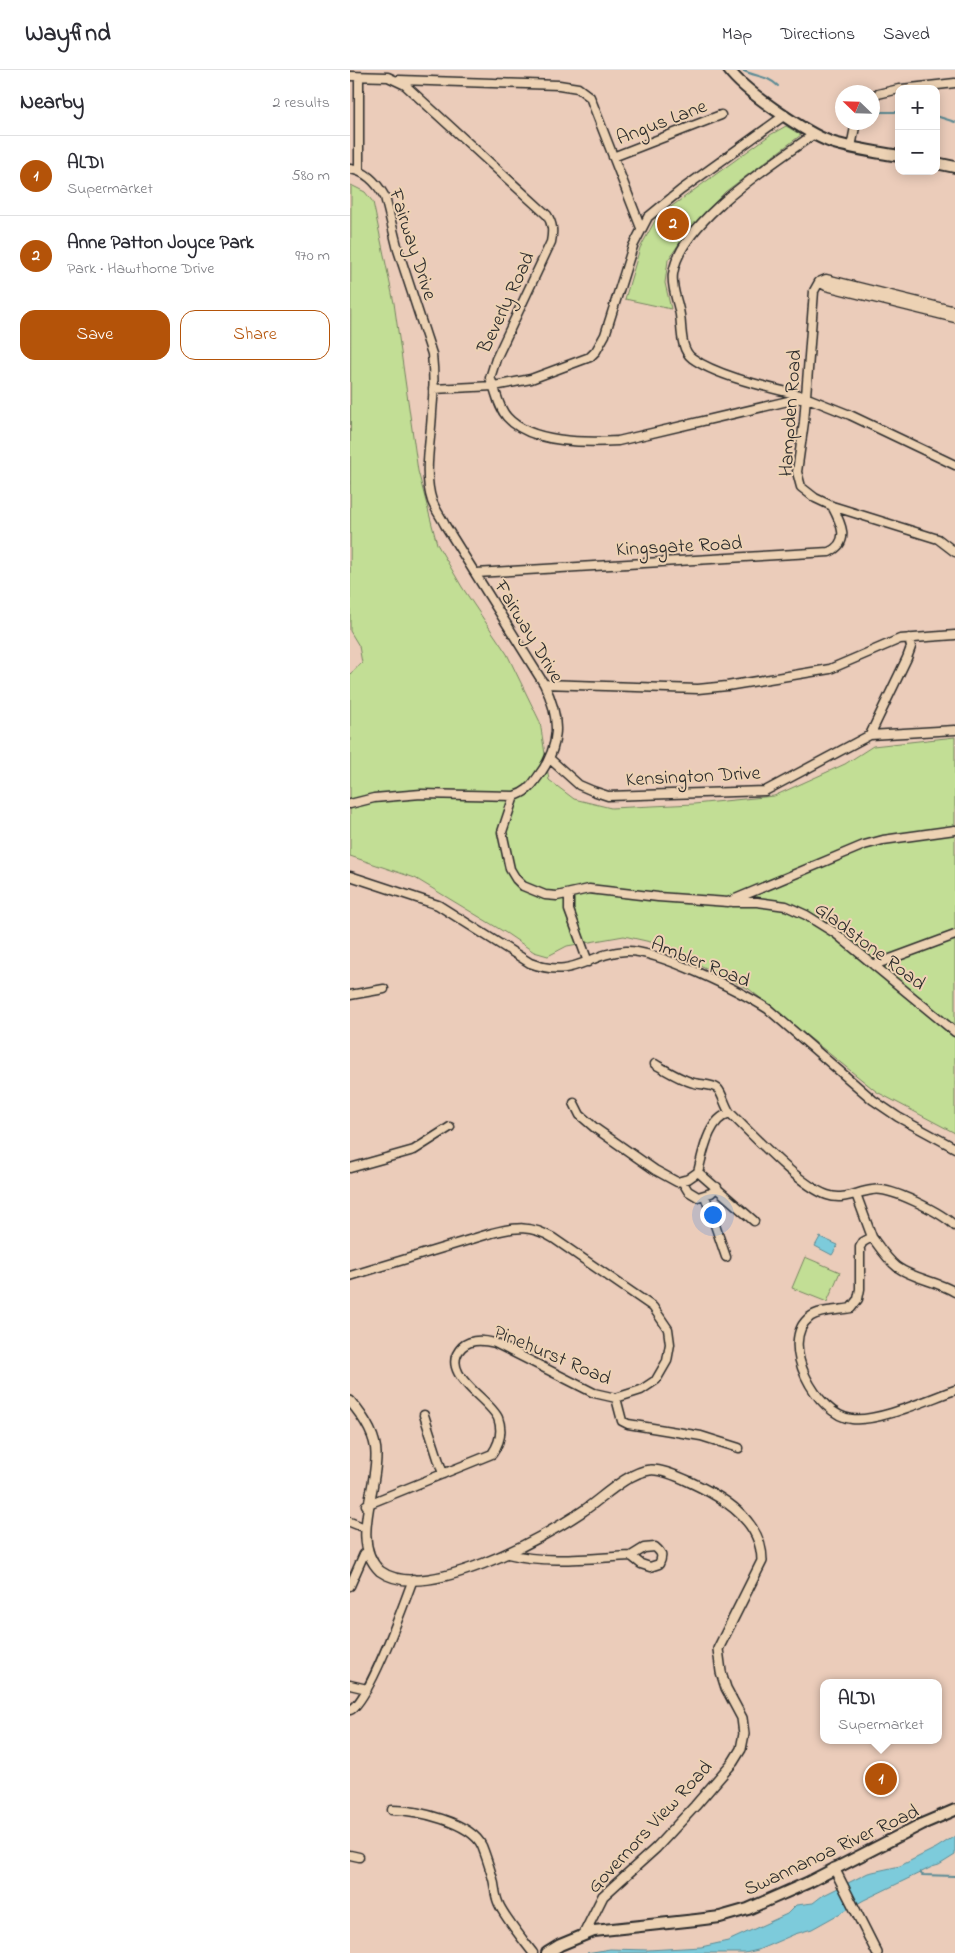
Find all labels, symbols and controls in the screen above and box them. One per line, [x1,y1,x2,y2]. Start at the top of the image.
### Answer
text: Wayfind [25,17,111,52]
text: Map [722,22,752,48]
text: Directions [780,22,855,48]
text: Saved [883,22,930,48]
north arrow [835,85,880,130]
map controls [895,85,940,175]
button: + [895,85,940,130]
text: Nearby [20,88,84,118]
text: 2 results [272,91,330,115]
street label: Angus Lane [612,93,712,155]
button: − [895,130,940,175]
text: ALDI [67,150,104,177]
text: 1 [33,164,39,188]
text: 580 m [292,164,330,188]
text: Supermarket [67,177,153,201]
street label: Fairway Drive [380,184,443,304]
pin: 2 [657,205,689,243]
text: Anne Patton Joyce Park [67,230,254,257]
text: 2 [32,244,40,268]
text: 970 m [295,244,330,268]
street label: Beverly Road [471,248,543,359]
text: Park · Hawthorne Drive [67,257,214,281]
button: Save [20,310,170,360]
button: Share [180,310,330,360]
street label: Hampden Road [773,349,810,478]
street label: Kingsgate Road [615,530,743,566]
street label: Fairway Drive [485,575,570,689]
street label: Kensington Drive [625,759,761,797]
street label: Gladstone Road [808,896,931,998]
street label: Ambler Road [646,930,754,996]
your location [700,1202,726,1228]
street label: Pinehurst Road [489,1318,615,1394]
popup [820,1679,942,1744]
text: ALDI [838,1686,875,1713]
text: Supermarket [838,1713,924,1737]
street label: Governors View Road [581,1755,720,1901]
pin: 1 [865,1760,897,1798]
street label: Swannanoa River Road [740,1798,924,1905]

